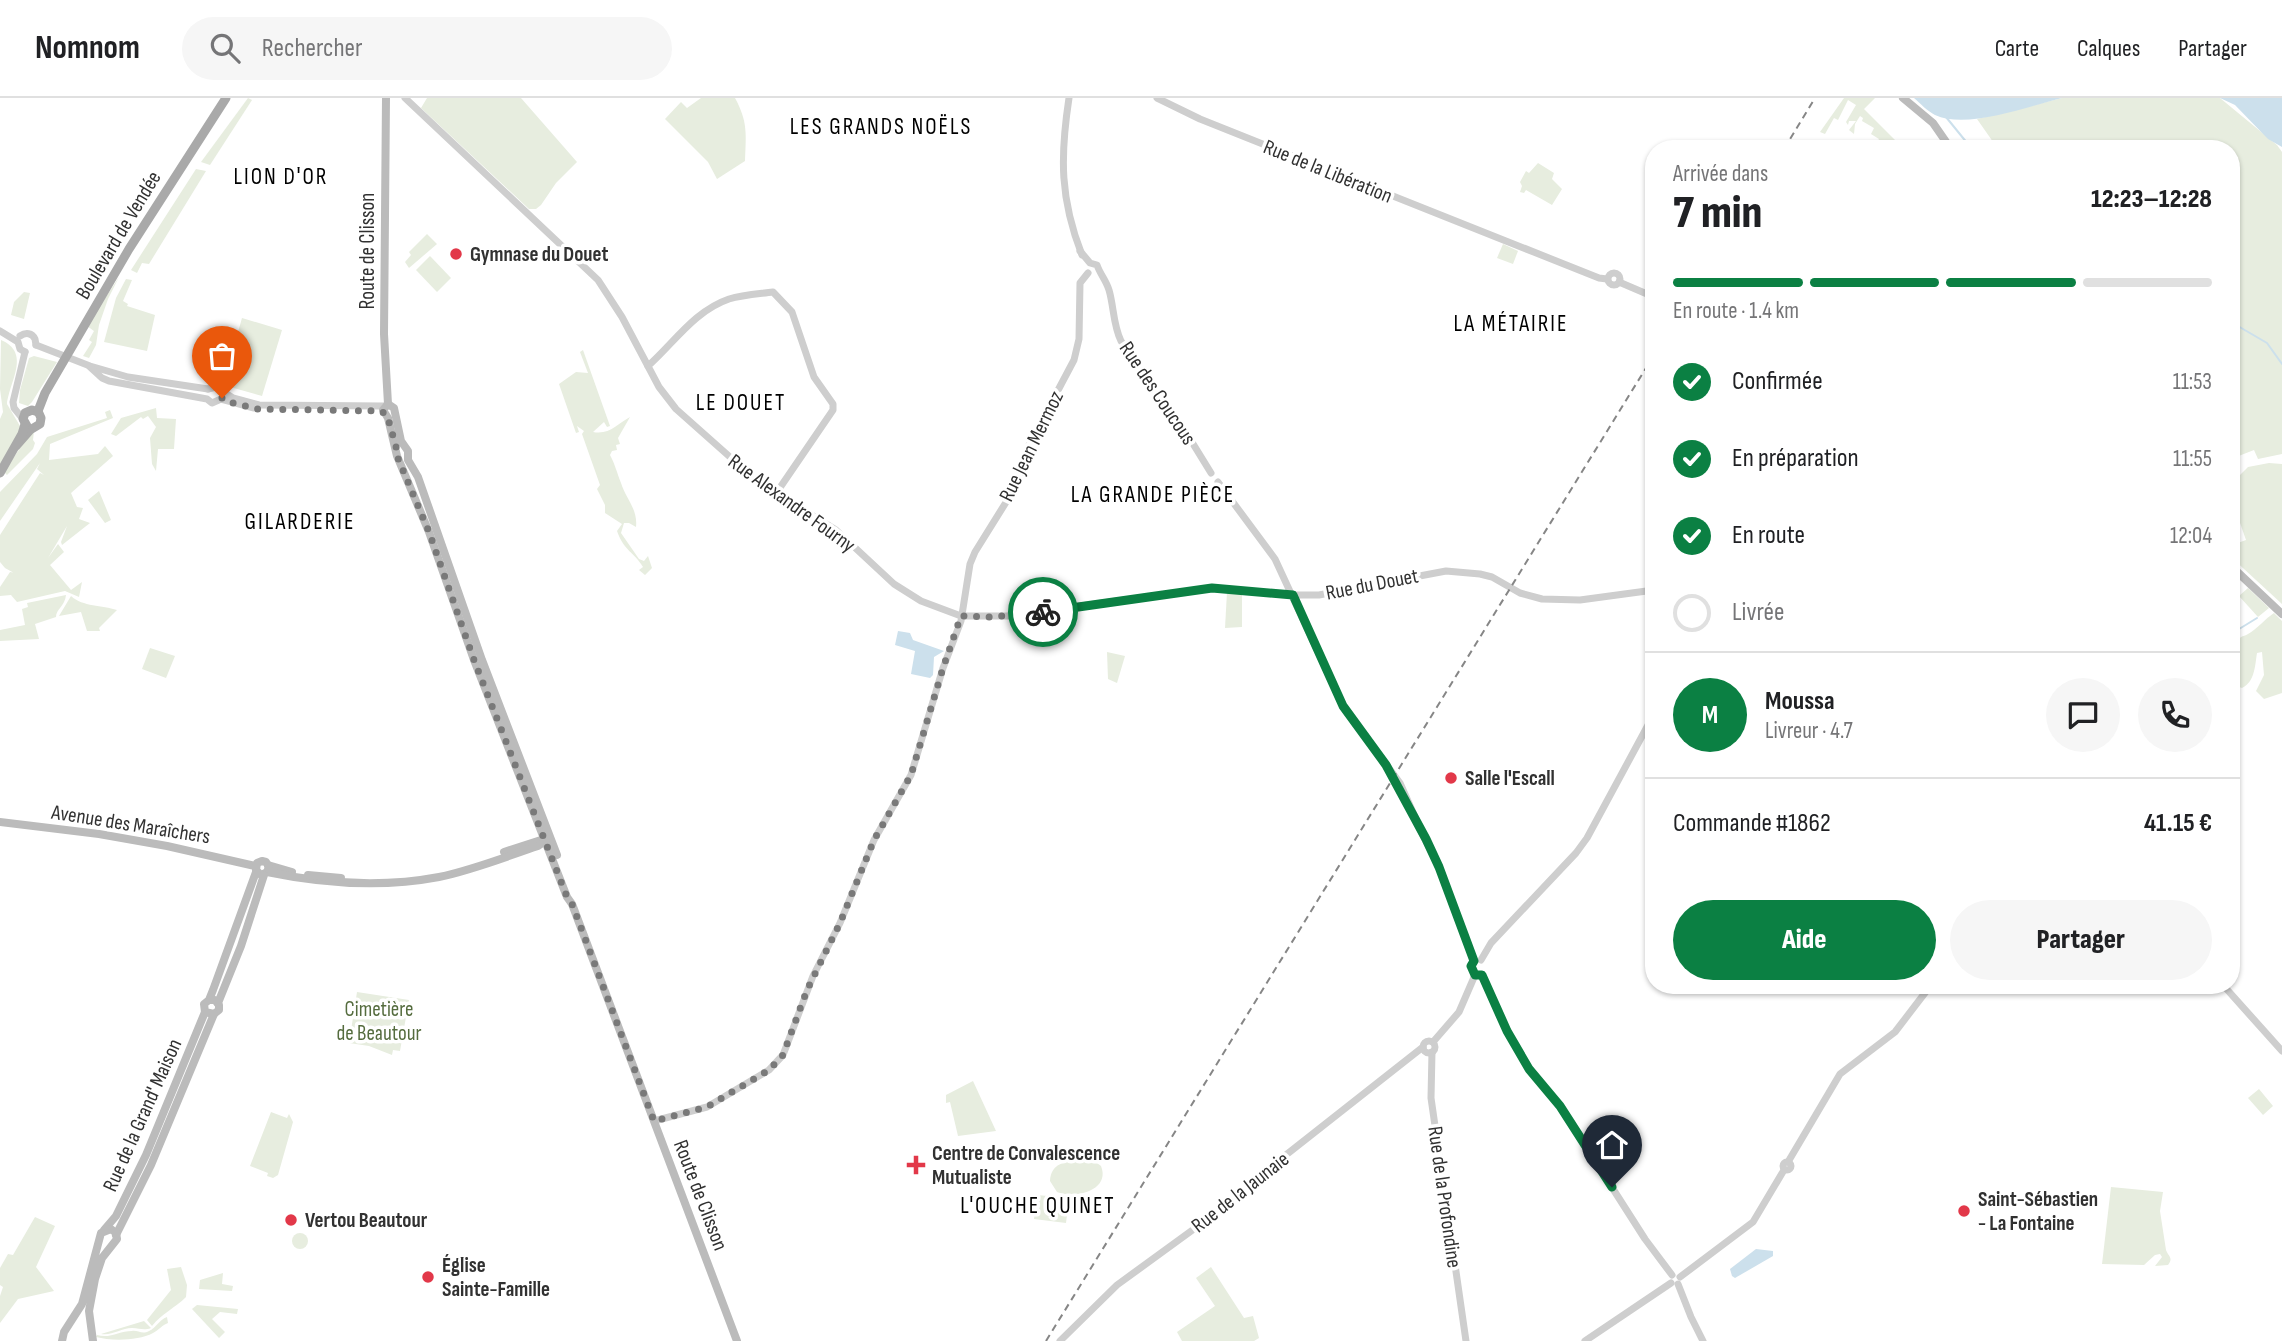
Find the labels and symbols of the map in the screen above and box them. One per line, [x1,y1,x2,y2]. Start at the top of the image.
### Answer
district label: LES GRANDS NOËLS [790,113,972,141]
street label: Rue de la Libération [1260,134,1396,209]
district label: LION D'OR [234,163,328,191]
street label: Boulevard de Vendée [70,167,167,304]
street label: Route de Clisson [355,193,380,309]
place label: Gymnase du Douet [470,242,608,267]
marker: Gymnase du Douet [448,246,464,262]
district label: LA MÉTAIRIE [1453,310,1569,338]
pin [192,326,252,398]
street label: Rue des Coucous [1114,337,1201,450]
street label: Rue Jean Mermoz [994,386,1069,506]
district label: LE DOUET [696,389,786,417]
street label: Rue Alexandre Fourny [723,449,860,558]
district label: LA GRANDE PIÈCE [1071,481,1235,509]
district label: GILARDERIE [245,508,355,536]
street label: Rue du Douet [1324,563,1420,606]
courier [1008,577,1078,647]
place label: Salle l'Escall [1465,766,1555,791]
marker: Salle l'Escall [1443,770,1459,786]
street label: Avenue des Maraîchers [49,799,212,849]
park label: Cimetière de Beautour [337,997,421,1046]
street label: Rue de la Grand' Maison [98,1035,187,1195]
pin [1582,1115,1642,1187]
street label: Rue de la Profondine [1422,1125,1467,1269]
street label: Route de Clisson [668,1136,733,1254]
place label: Centre de Convalescence Mutualiste [932,1141,1120,1190]
street label: Rue de la Jaunaie [1187,1147,1294,1238]
marker: Centre de Convalescence Mutualiste [906,1155,926,1175]
place label: Saint-Sébastien - La Fontaine [1978,1187,2098,1236]
district label: L'OUCHE QUINET [960,1192,1116,1220]
marker: Saint-Sébastien - La Fontaine [1956,1203,1972,1219]
place label: Vertou Beautour [305,1208,428,1233]
marker: Vertou Beautour [283,1212,299,1228]
place label: Église Sainte-Famille [442,1253,550,1302]
marker: Église Sainte-Famille [420,1269,436,1285]

